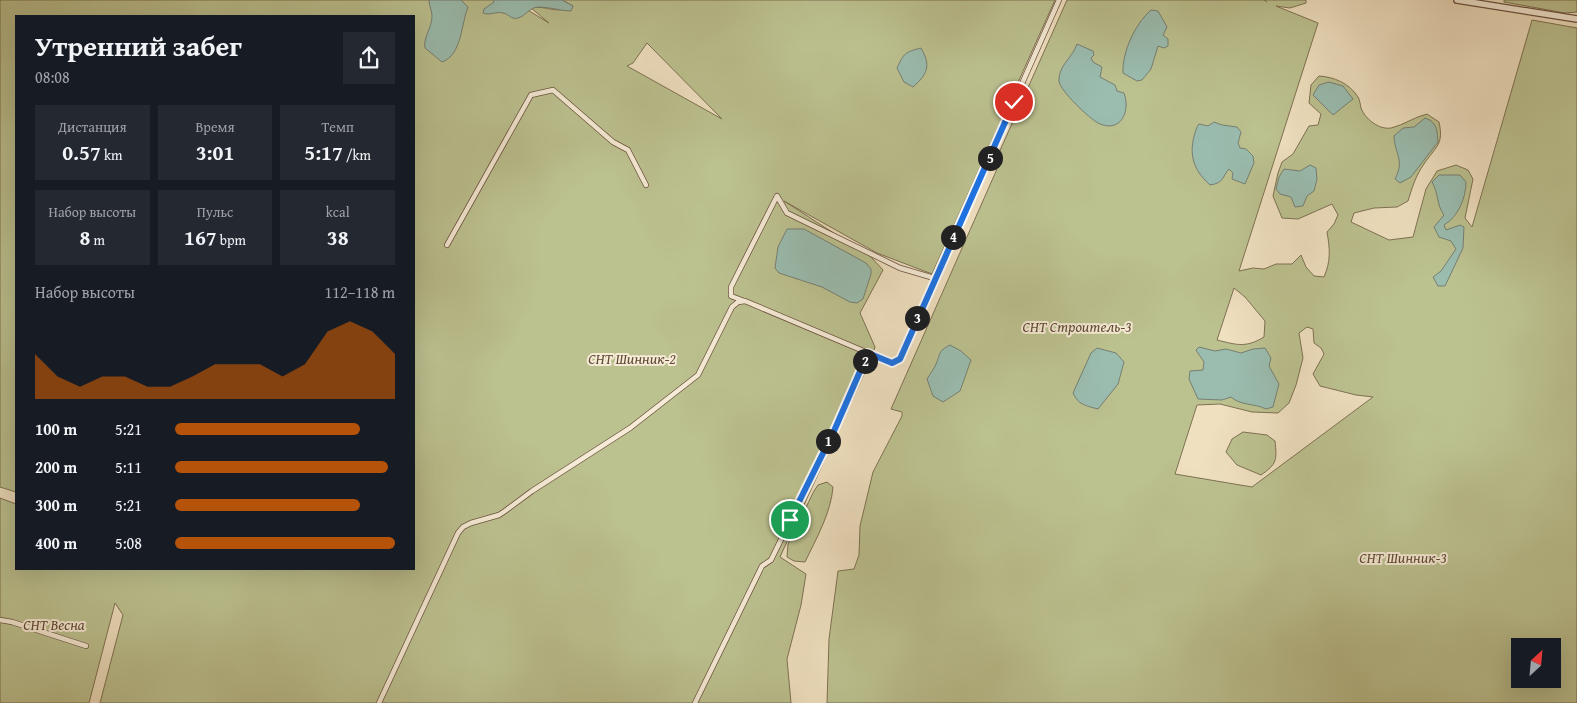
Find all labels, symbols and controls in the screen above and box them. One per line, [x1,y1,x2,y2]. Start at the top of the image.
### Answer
text: Утренний забег [35,25,242,66]
button: share [343,32,395,84]
text: 08:08 [35,65,70,89]
pin [993,81,1035,123]
icon: check [1000,88,1028,116]
text: Дистанция [58,117,127,137]
text: Время [195,117,235,137]
text: Темп [321,117,354,137]
text: 0.57 [62,137,101,168]
text: 3:01 [196,137,234,168]
text: 5:17 [304,137,343,168]
text: km [101,145,122,165]
text: /km [343,145,371,165]
pin: 5 [978,146,1002,170]
text: 5 [987,148,994,168]
text: Набор высоты [49,202,136,222]
text: Пульс [197,202,233,222]
text: kcal [326,202,350,222]
text: 8 [80,222,91,253]
text: 167 [184,222,217,253]
text: 38 [327,222,349,253]
pin: 4 [940,224,966,250]
text: 4 [950,227,957,247]
text: m [91,230,105,250]
text: bpm [217,230,246,250]
text: Набор высоты [35,280,135,304]
text: 112–118 m [325,280,395,304]
pin: 3 [904,306,930,330]
text: 3 [914,308,921,328]
park label: СНТ Строитель-3 [1022,316,1132,337]
park label: СНТ Шинник-2 [588,348,676,369]
pin: 2 [852,348,878,374]
text: 2 [862,351,869,371]
text: 100 m [35,417,77,441]
text: 5:21 [115,417,142,441]
pin: 1 [816,428,840,454]
text: 1 [825,431,832,451]
text: 200 m [35,455,77,479]
text: 5:11 [115,455,142,479]
text: 300 m [35,493,77,517]
text: 5:21 [115,493,142,517]
pin [769,499,811,541]
icon: arrive [776,506,804,534]
text: 400 m [35,531,77,555]
text: 5:08 [115,531,142,555]
park label: СНТ Шинник-3 [1359,547,1447,568]
park label: СНТ Весна [23,614,85,635]
north arrow [1511,638,1561,688]
map controls [1511,638,1561,688]

